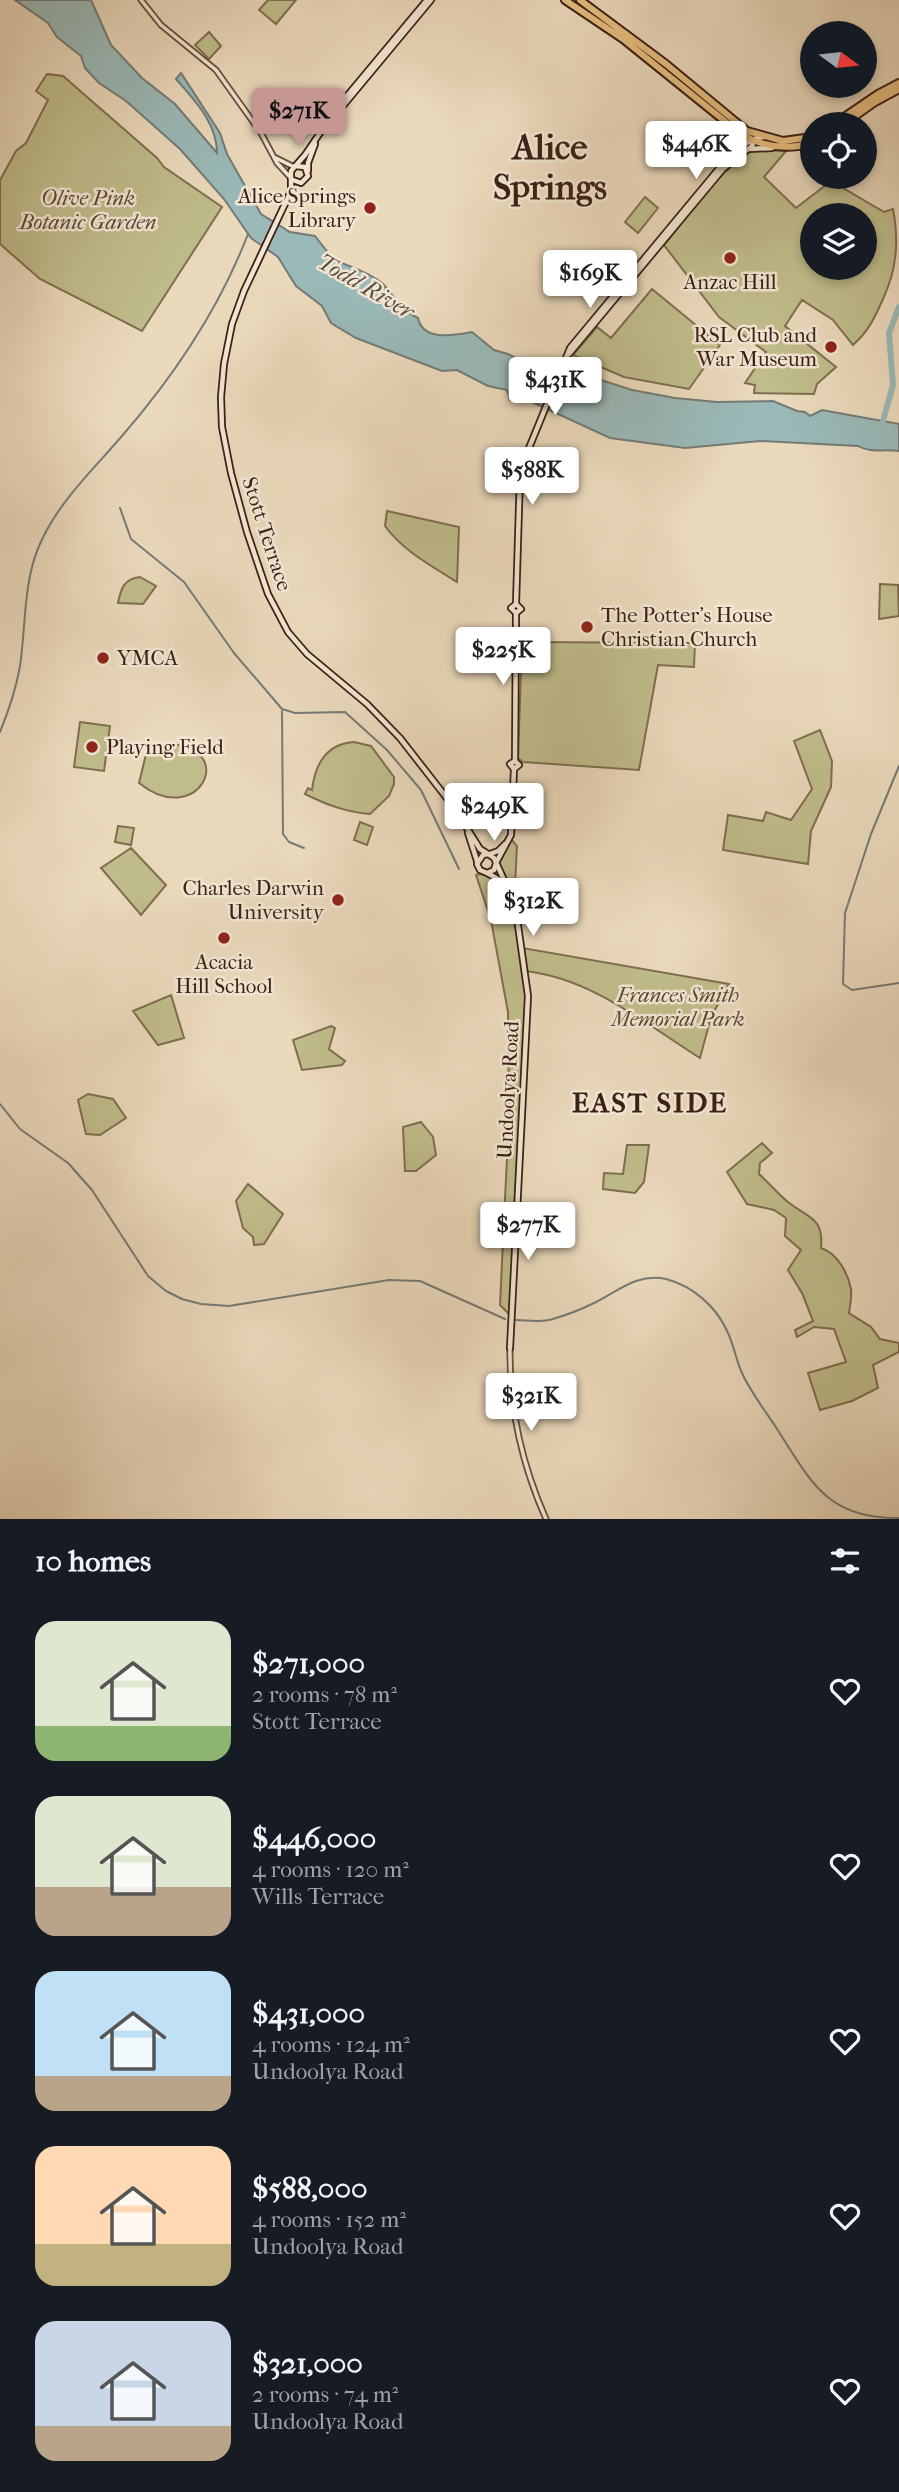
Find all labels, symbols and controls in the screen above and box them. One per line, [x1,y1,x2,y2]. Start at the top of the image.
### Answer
north arrow [800,21,877,98]
map controls [800,21,877,280]
pin: $271K [250,88,348,148]
text: $271K [269,97,329,124]
button: locate [800,112,877,189]
pin: $446K [647,122,745,181]
district label: Alice Springs [493,127,607,208]
text: $446K [661,130,731,157]
place label: Alice Springs Library [237,184,357,232]
park label: Olive Pink Botanic Garden [18,186,157,234]
marker: Alice Springs Library [362,200,378,216]
button: layers [800,203,877,280]
water label: Todd River [313,248,420,326]
pin: $169K [541,250,639,310]
marker: Anzac Hill [722,250,738,266]
text: $169K [559,259,621,286]
place label: Anzac Hill [682,270,777,294]
place label: RSL Club and War Museum [693,323,818,371]
marker: RSL Club and War Museum [823,339,839,355]
pin: $431K [506,358,604,417]
text: $431K [525,366,585,393]
pin: $588K [483,448,581,507]
text: $588K [501,456,563,483]
street label: Stott Terrace [237,474,297,594]
place label: The Potter's House Christian Church [601,603,773,651]
marker: The Potter's House Christian Church [579,619,595,635]
pin: $225K [454,628,552,687]
text: $225K [472,636,534,663]
place label: YMCA [116,646,179,670]
marker: YMCA [95,650,111,666]
place label: Playing Field [106,735,224,759]
marker: Playing Field [84,739,100,755]
pin: $249K [445,784,543,843]
text: $249K [461,792,527,819]
place label: Charles Darwin University [182,876,325,924]
pin: $312K [484,878,582,938]
text: $312K [504,887,562,914]
marker: Charles Darwin University [330,892,346,908]
marker: Acacia Hill School [216,930,232,946]
place label: Acacia Hill School [175,950,273,998]
park label: Frances Smith Memorial Park [609,983,745,1031]
street label: Undoolya Road [492,1020,524,1160]
district label: EAST SIDE [572,1086,728,1119]
pin: $277K [479,1202,577,1262]
text: $277K [496,1211,560,1238]
pin: $321K [482,1374,580,1433]
text: $321K [502,1382,560,1409]
icon: filters [826,1542,864,1580]
text: 10 homes [35,1544,151,1579]
text: $271,000 [252,1646,365,1681]
icon: home [91,1649,175,1733]
icon: heart [826,1672,864,1710]
text: 2 rooms · 78 m² [252,1681,397,1708]
text: Stott Terrace [252,1708,382,1735]
text: $446,000 [252,1821,376,1856]
icon: home [91,1824,175,1908]
icon: heart [826,1847,864,1885]
text: 4 rooms · 120 m² [252,1856,409,1883]
text: Wills Terrace [252,1883,384,1910]
text: $431,000 [252,1996,365,2031]
icon: home [91,1999,175,2083]
icon: heart [826,2022,864,2060]
text: 4 rooms · 124 m² [252,2031,410,2058]
text: Undoolya Road [252,2058,403,2085]
text: $588,000 [252,2171,368,2206]
icon: home [91,2174,175,2258]
icon: heart [826,2197,864,2235]
text: 4 rooms · 152 m² [252,2206,406,2233]
text: Undoolya Road [252,2233,403,2260]
text: $321,000 [252,2346,363,2381]
icon: home [91,2349,175,2433]
icon: heart [826,2372,864,2410]
text: 2 rooms · 74 m² [252,2381,398,2408]
text: Undoolya Road [252,2408,403,2435]

